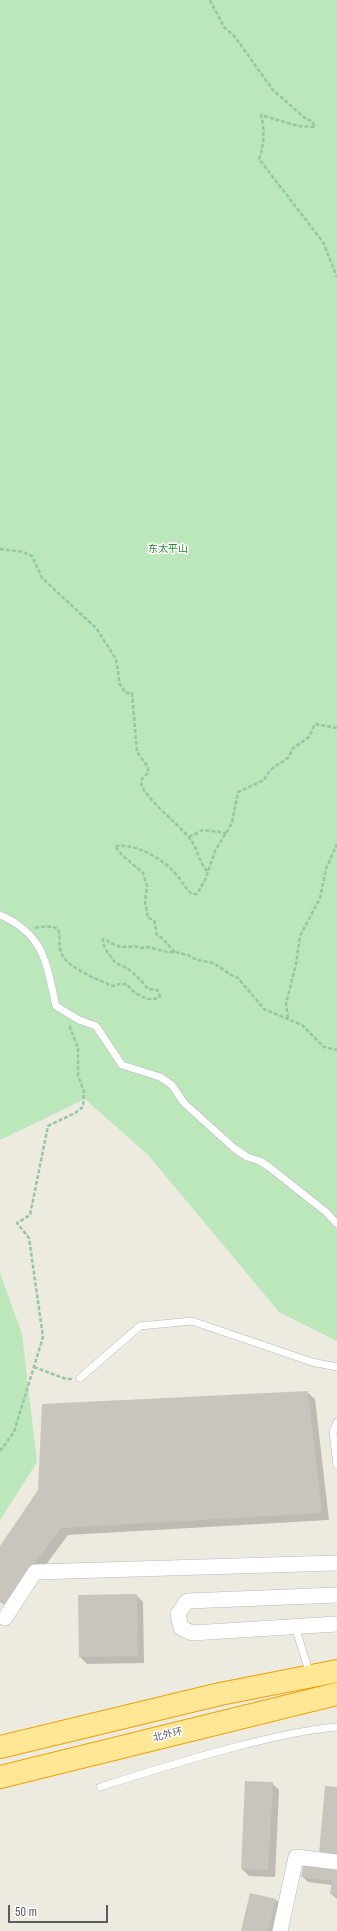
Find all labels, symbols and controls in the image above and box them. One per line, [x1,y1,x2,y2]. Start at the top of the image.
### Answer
park label: 东太平山 [148,543,188,555]
street label: 北外环 [152,1726,184,1744]
scale bar [10,1897,110,1923]
text: 50 m [15,1904,37,1920]

